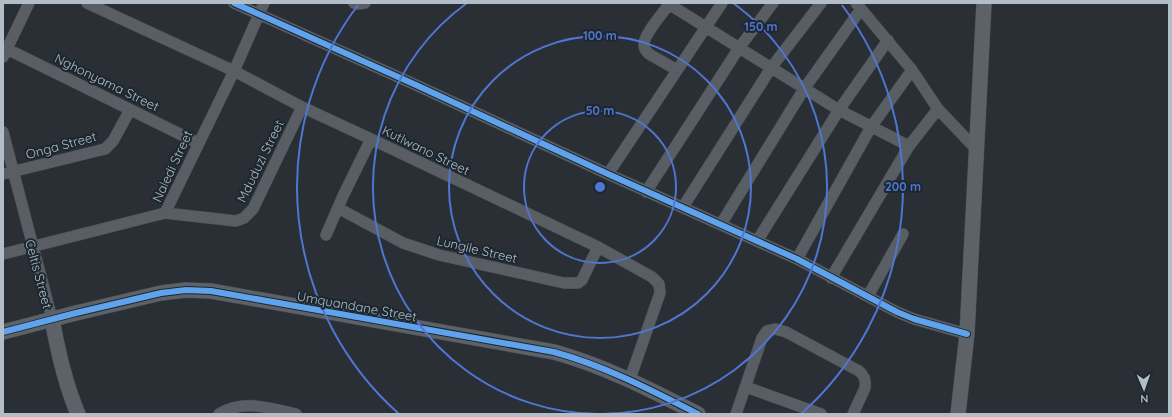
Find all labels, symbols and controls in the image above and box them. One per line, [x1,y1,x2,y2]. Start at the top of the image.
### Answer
text: 150 m [744,19,778,34]
text: 100 m [583,28,617,43]
street label: Nghonyama Street [52,50,162,114]
text: 50 m [586,103,614,118]
street label: Mduduzi Street [233,117,287,205]
street label: Kutlwano Street [380,122,472,178]
street label: Onga Street [24,128,98,162]
street label: Naledi Street [148,128,196,204]
text: 200 m [885,179,921,194]
centre of rings [593,180,607,194]
street label: Lungile Street [435,232,519,266]
street label: Celtis Street [22,238,56,310]
street label: Umquandane Street [296,288,418,324]
north arrow [1124,369,1164,409]
text: N [1140,392,1149,406]

